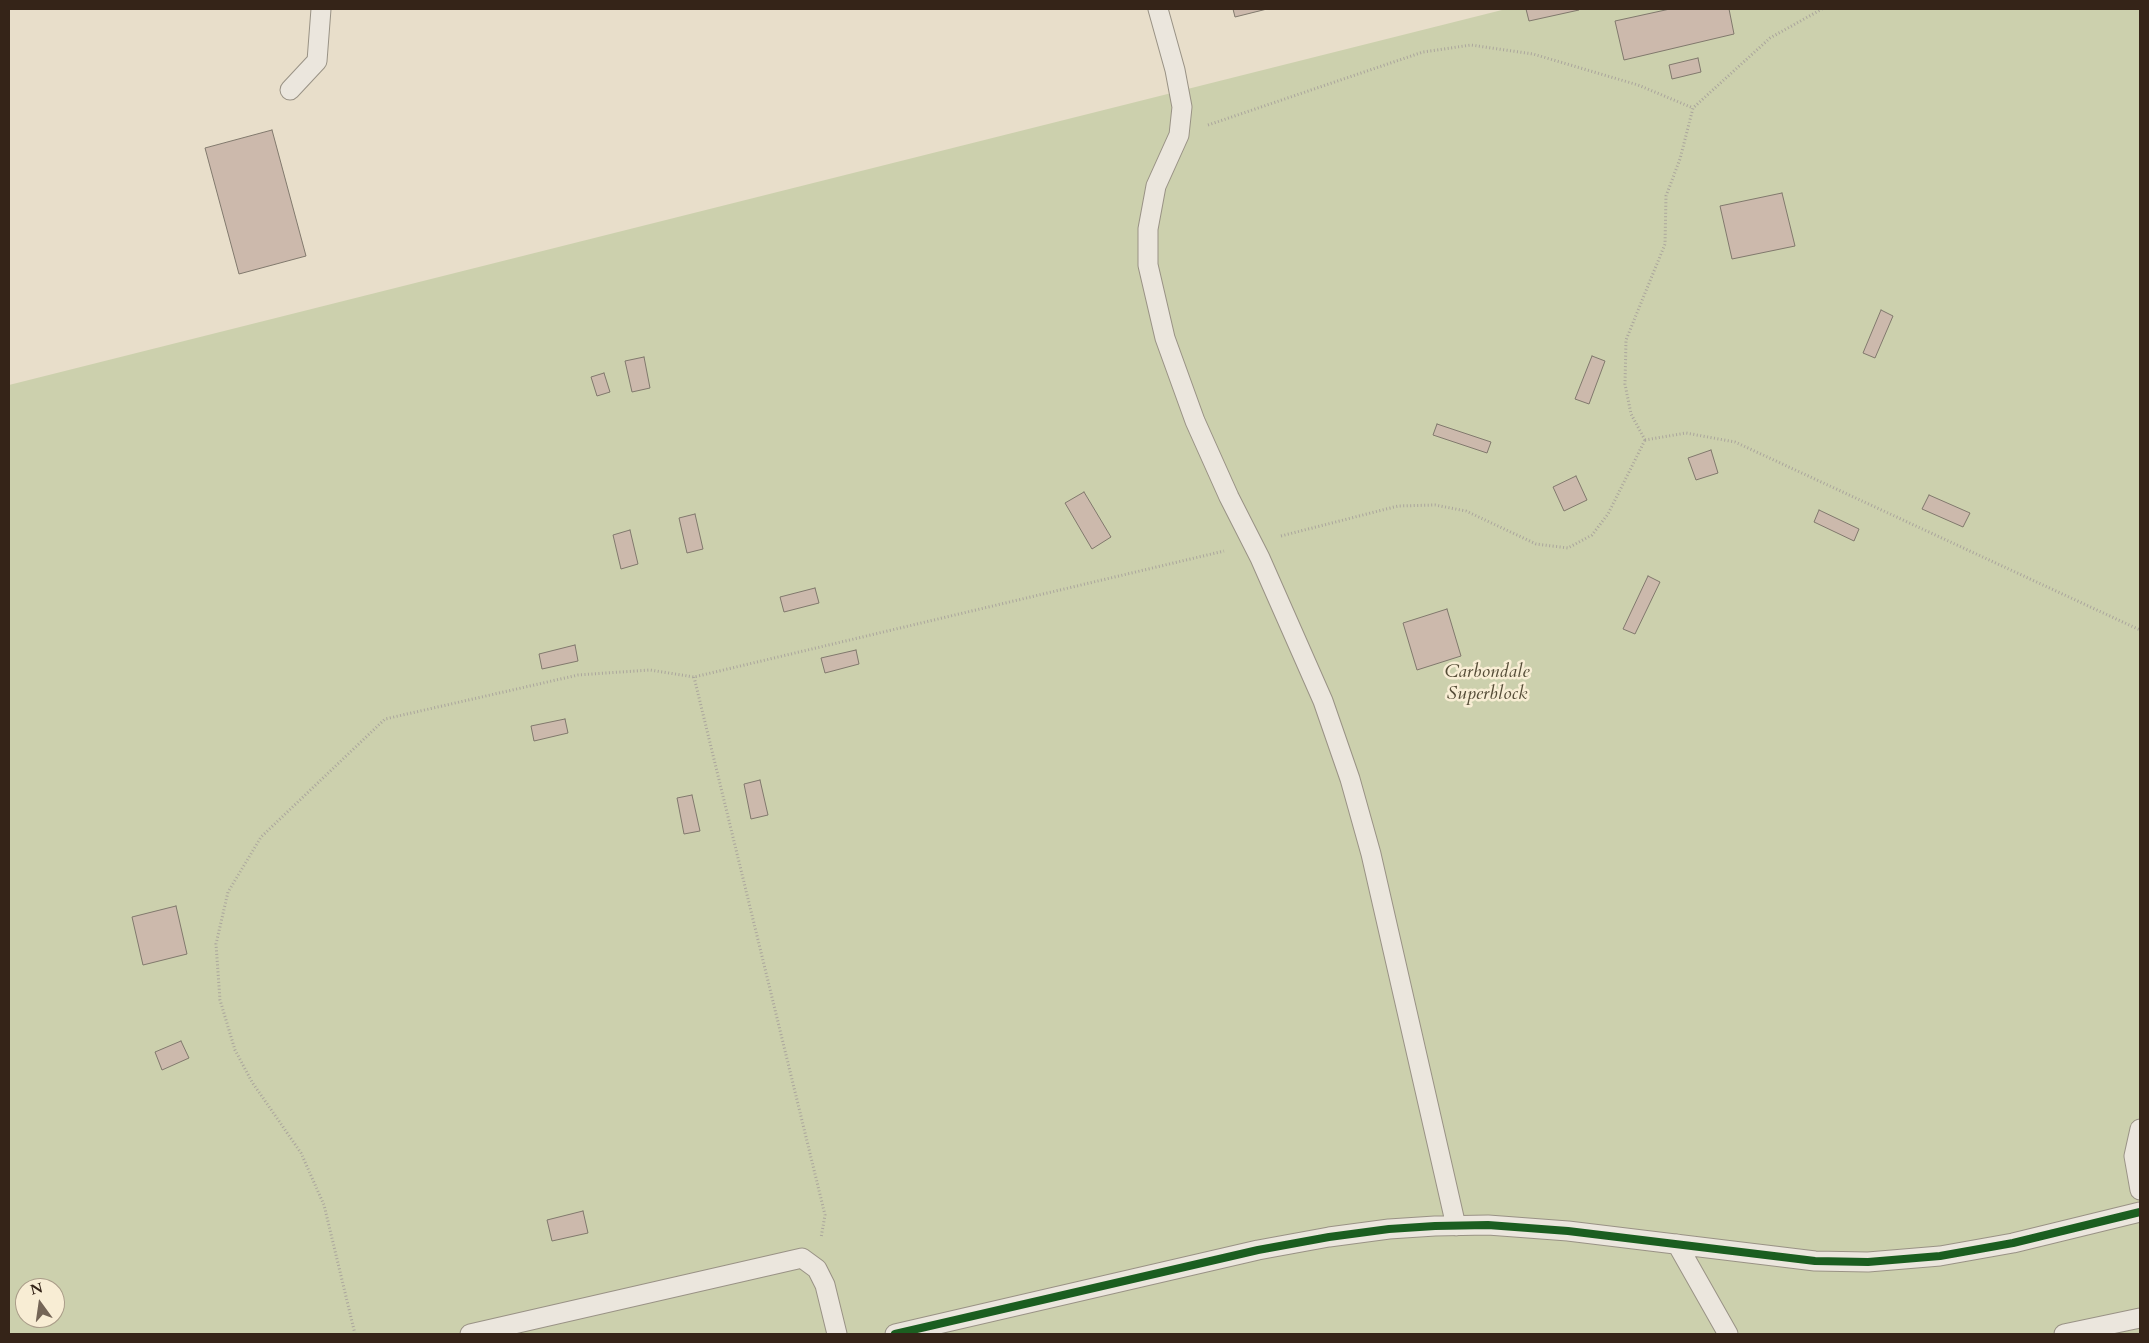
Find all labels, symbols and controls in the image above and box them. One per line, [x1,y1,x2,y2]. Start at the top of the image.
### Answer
park label: Carbondale Superblock [1445,662,1529,706]
north arrow [15,1278,65,1328]
text: N [28,1278,45,1300]

